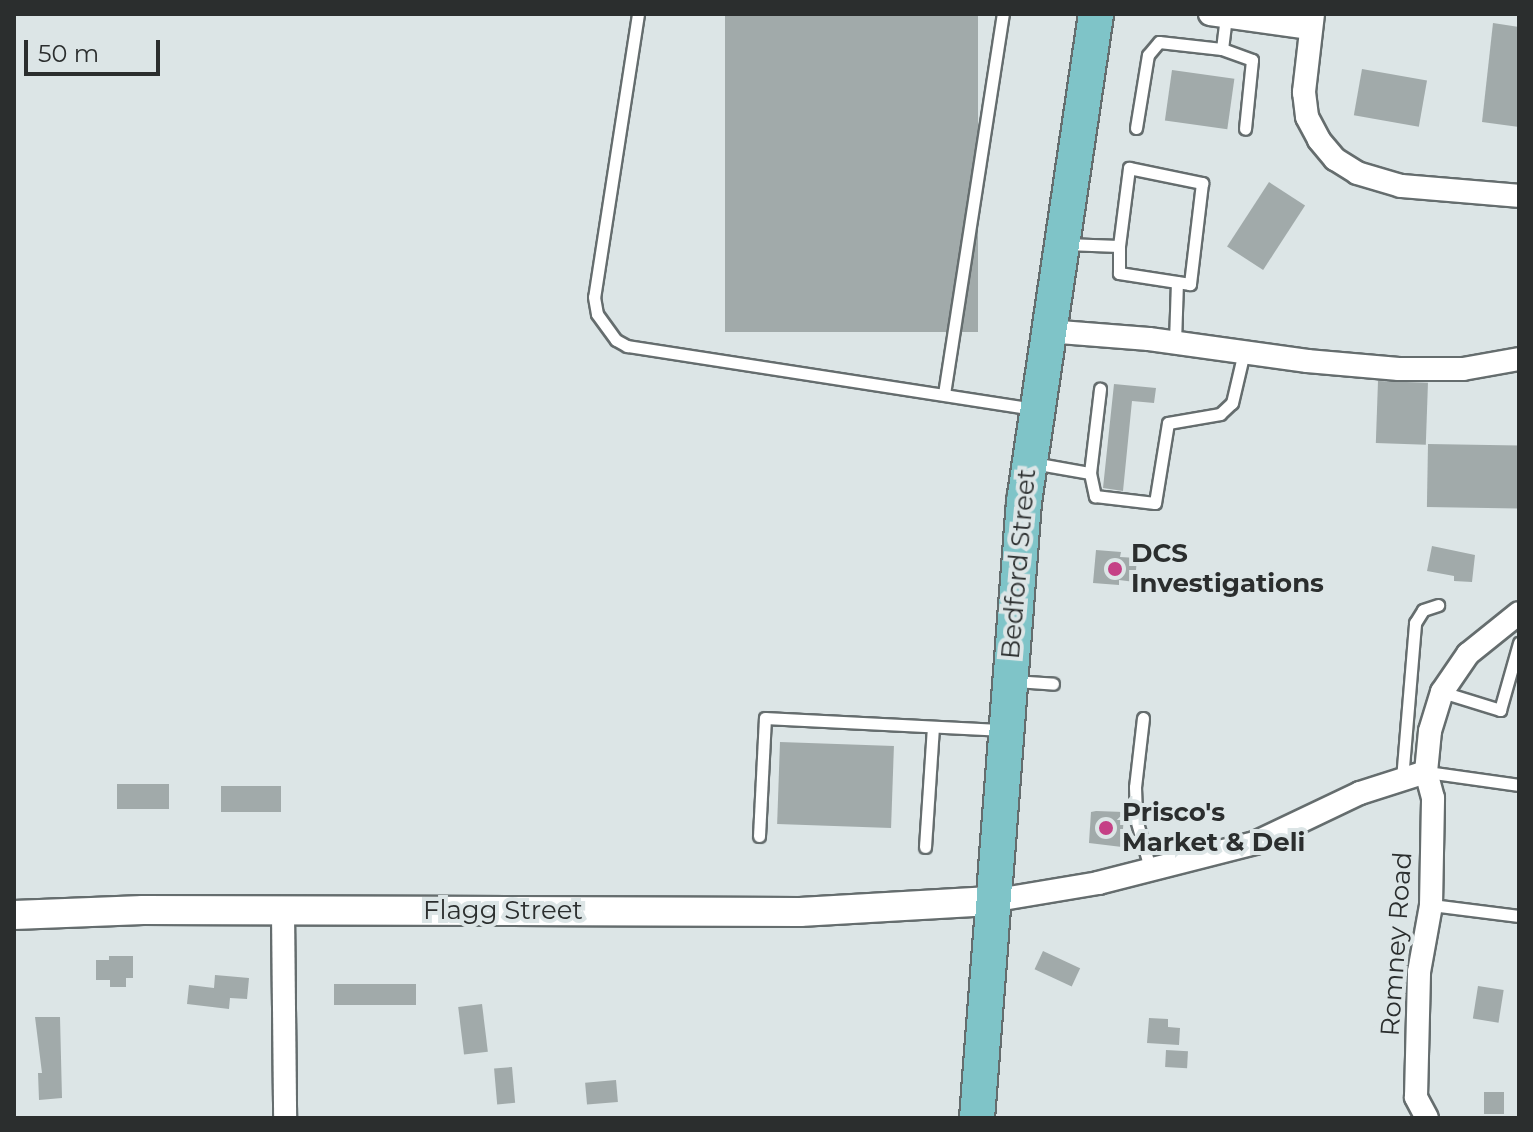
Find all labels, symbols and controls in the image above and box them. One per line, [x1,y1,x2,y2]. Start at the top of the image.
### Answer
scale bar [28,24,164,74]
text: 50 m [38,39,99,68]
street label: Bedford Street [995,468,1043,660]
place label: DCS Investigations [1131,538,1324,600]
marker: DCS Investigations [1106,560,1124,578]
place label: Prisco's Market & Deli [1122,797,1305,858]
marker: Prisco's Market & Deli [1097,819,1115,837]
street label: Romney Road [1375,851,1419,1037]
street label: Flagg Street [423,895,583,927]

